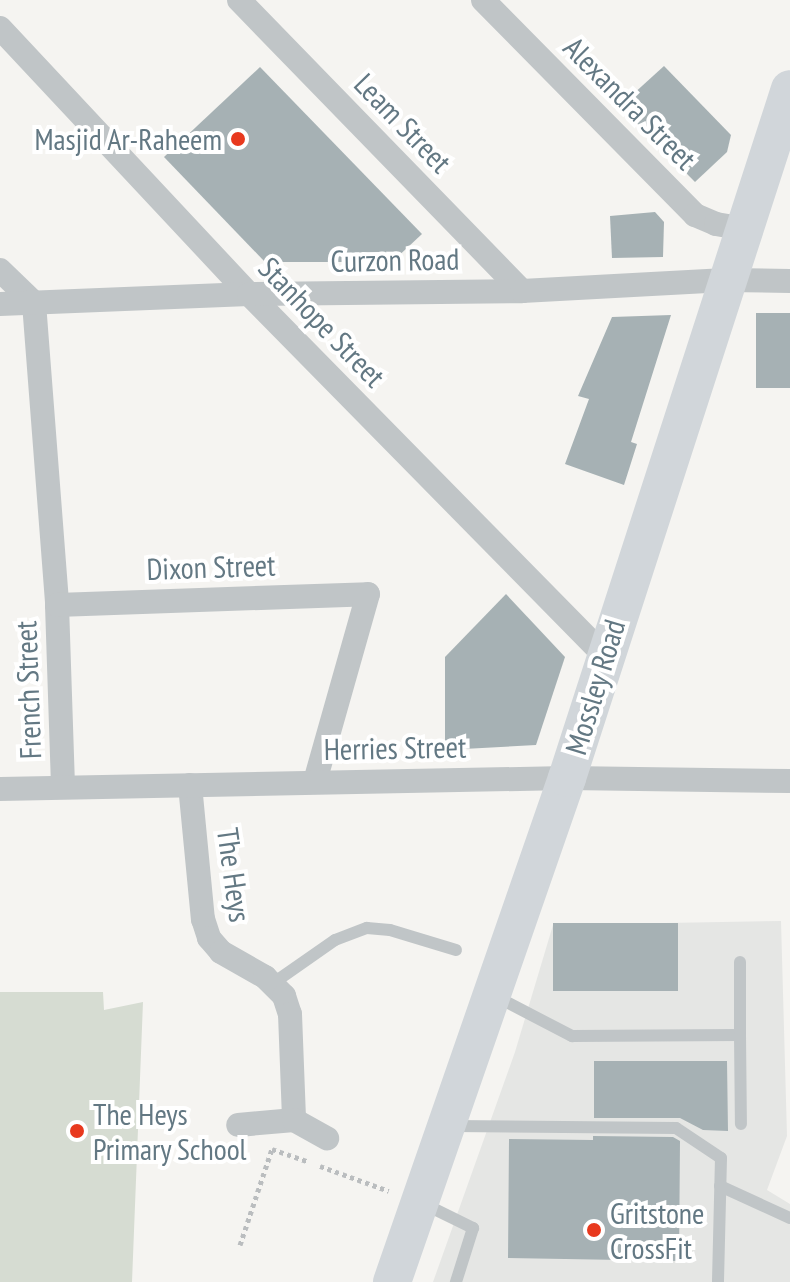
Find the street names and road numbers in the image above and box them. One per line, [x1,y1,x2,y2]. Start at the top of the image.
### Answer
street label: Alexandra Street [556,29,704,177]
street label: Leam Street [347,66,459,180]
street label: Curzon Road [330,241,460,279]
street label: Stanhope Street [251,250,393,394]
street label: Dixon Street [146,547,276,587]
street label: Mossley Road [557,615,633,759]
street label: French Street [8,620,48,760]
street label: Herries Street [323,729,467,767]
street label: The Heys [210,826,258,924]

